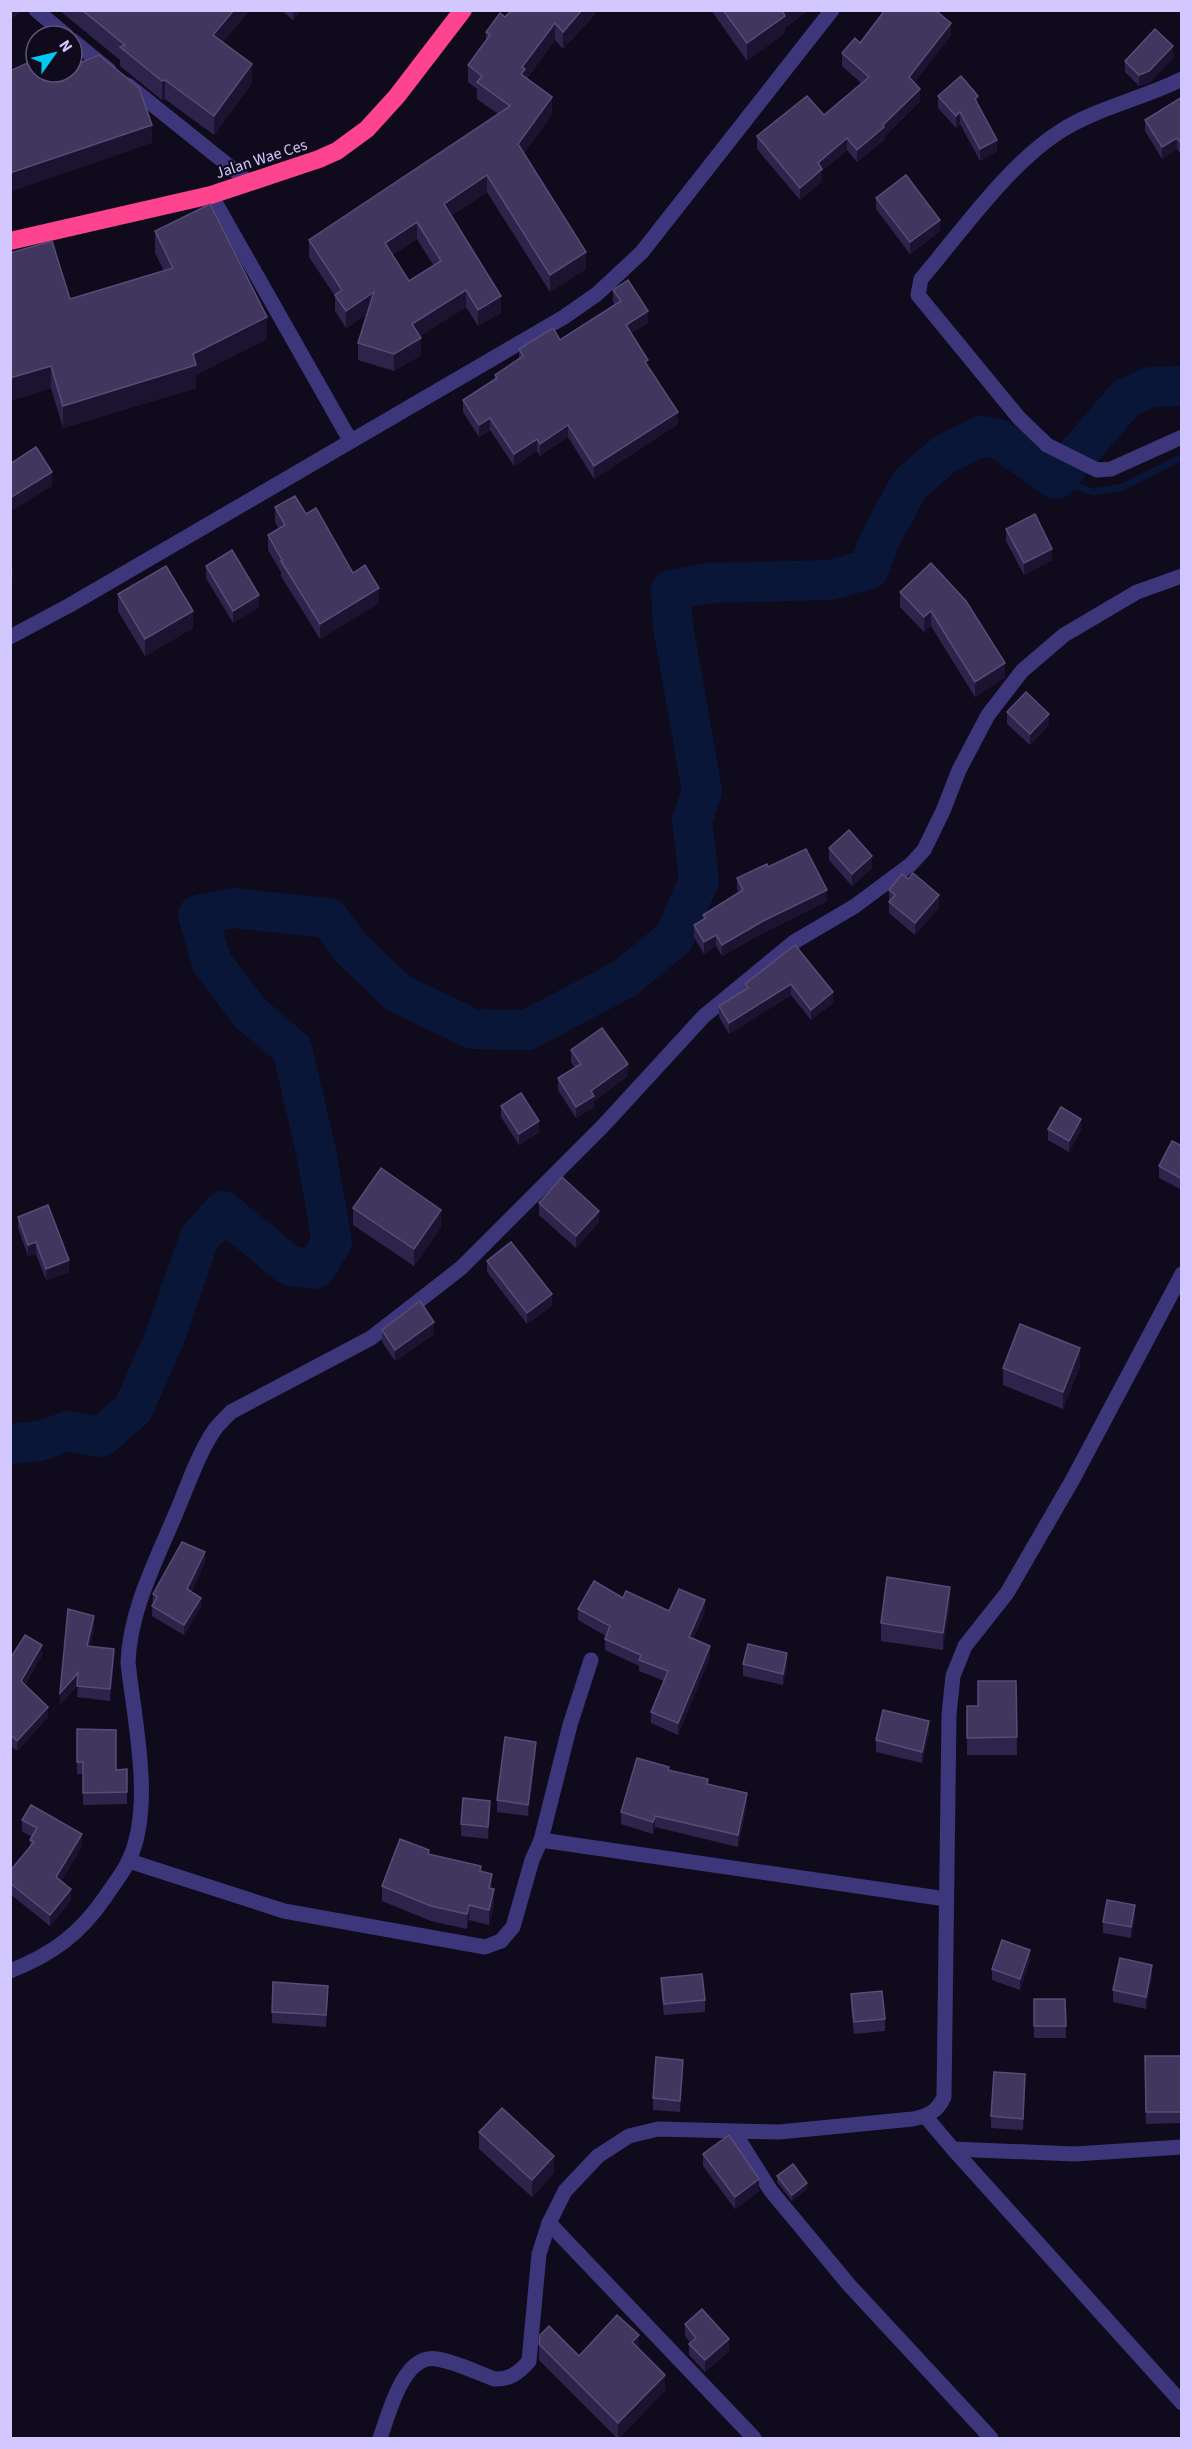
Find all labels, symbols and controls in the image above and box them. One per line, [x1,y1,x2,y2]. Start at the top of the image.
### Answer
north arrow [24,24,84,84]
text: N [54,36,78,57]
street label: Jalan Wae Ces [213,134,310,184]

